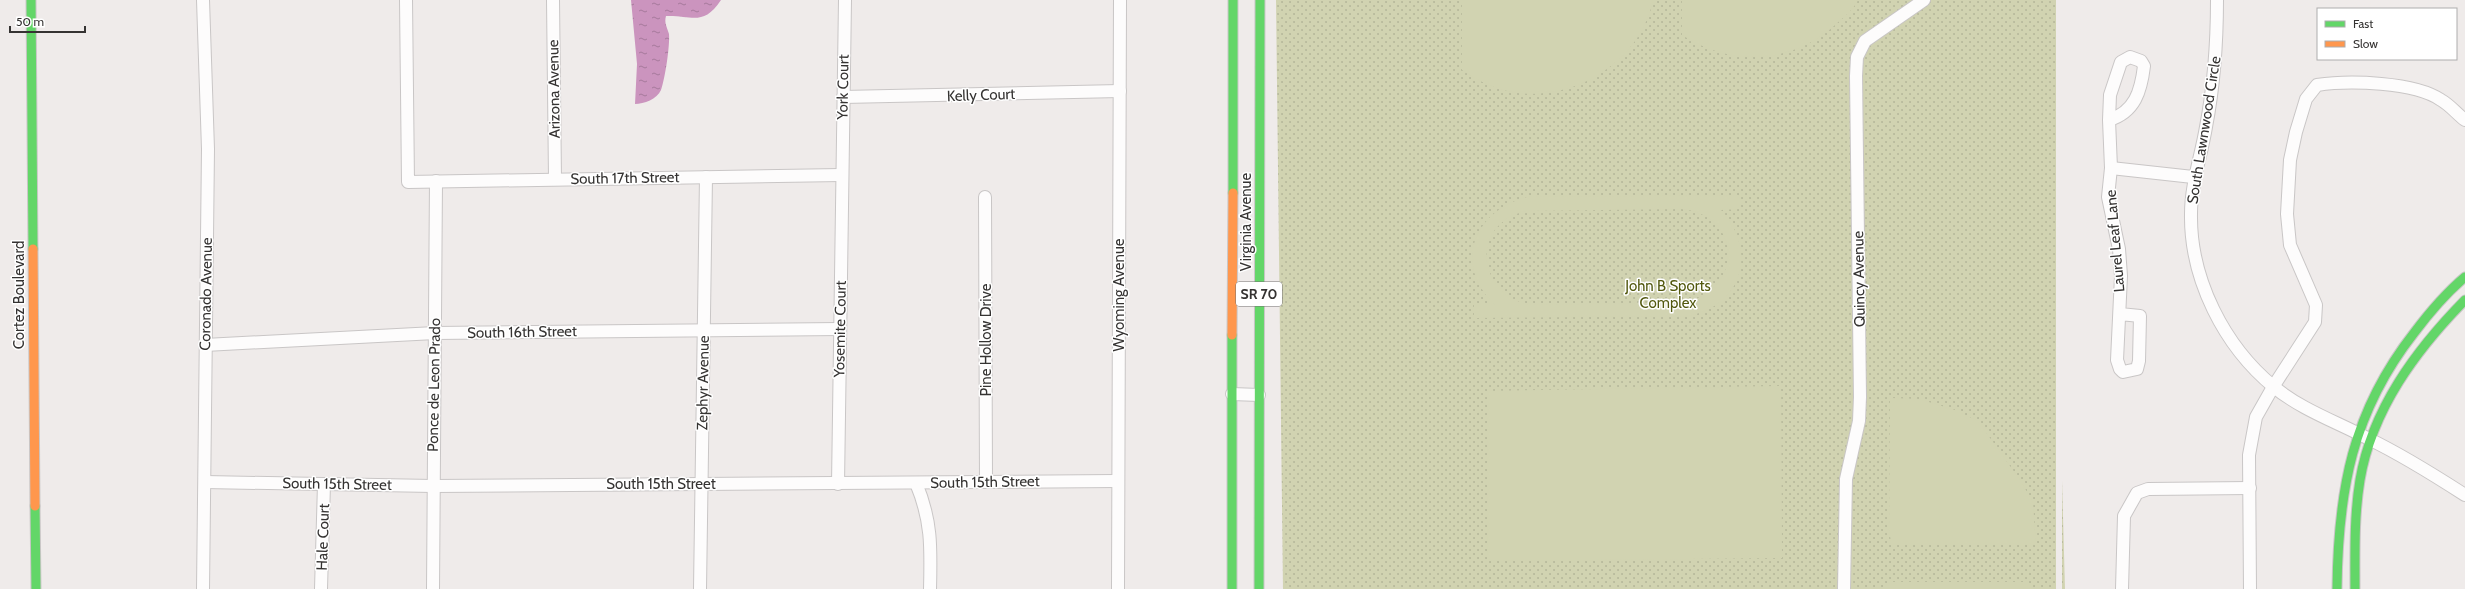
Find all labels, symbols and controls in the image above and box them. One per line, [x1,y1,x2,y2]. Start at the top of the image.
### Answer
scale bar [10,8,85,34]
legend [2317,8,2457,60]
text: 50 m [16,14,44,29]
text: Fast [2353,16,2373,31]
text: Slow [2353,36,2378,51]
street label: Arizona Avenue [544,39,564,139]
street label: York Court [833,54,853,121]
street label: South Lawnwood Circle [2183,54,2225,205]
street label: Kelly Court [946,85,1016,105]
street label: South 17th Street [570,168,680,188]
street label: Virginia Avenue [1237,173,1255,271]
street label: Laurel Leaf Lane [2102,189,2128,293]
street label: Quincy Avenue [1849,230,1869,327]
street label: Coronado Avenue [196,237,216,351]
street label: Wyoming Avenue [1110,238,1128,351]
street label: Cortez Boulevard [10,241,28,349]
park label: John B Sports Complex [1624,277,1711,312]
street label: Yosemite Court [830,280,850,379]
road number: SR 70 [1236,282,1282,306]
street label: Pine Hollow Drive [977,283,995,396]
street label: Ponce de Leon Prado [424,318,444,452]
street label: South 16th Street [467,322,577,342]
street label: Zephyr Avenue [693,335,713,431]
street label: South 15th Street [930,472,1040,492]
street label: South 15th Street [282,474,392,494]
street label: South 15th Street [606,475,716,493]
street label: Hale Court [313,503,333,571]

